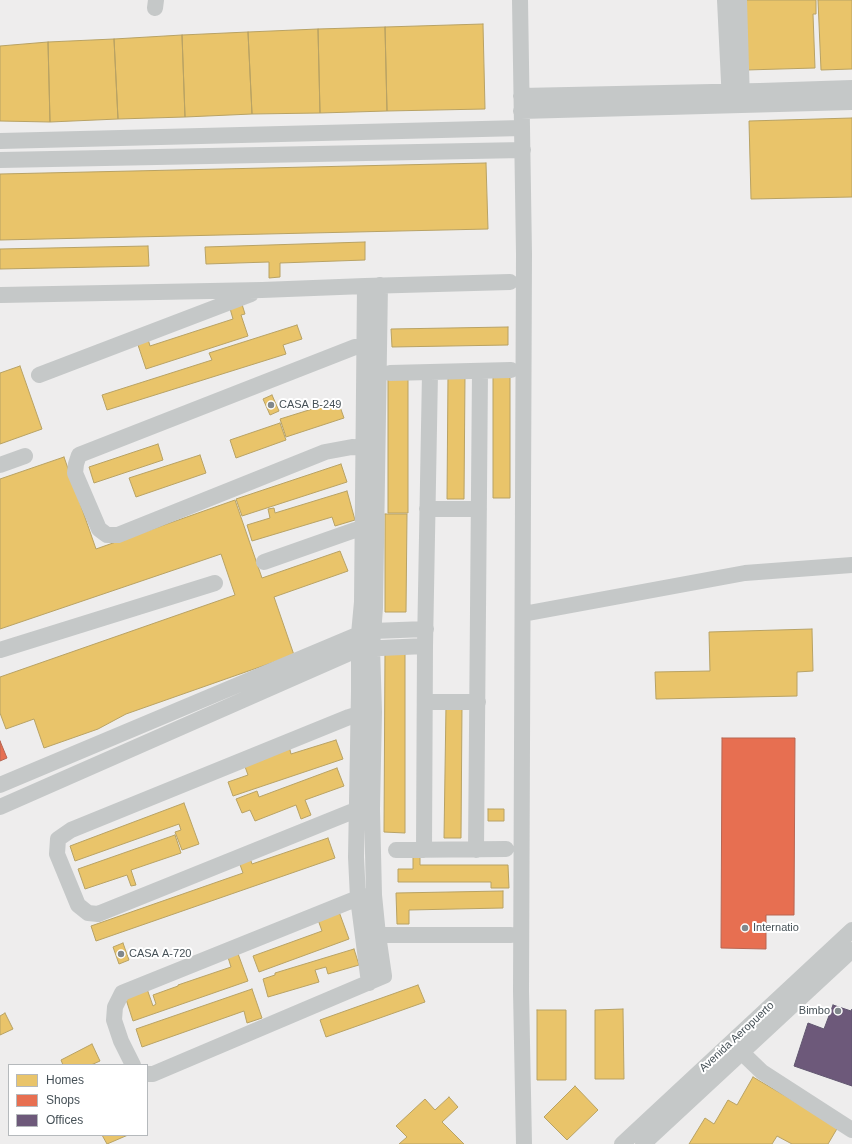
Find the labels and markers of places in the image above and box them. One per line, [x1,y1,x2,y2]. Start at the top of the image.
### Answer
place label: CASA B-249 [279,398,341,412]
marker: CASA B-249 [266,400,276,410]
place label: Internatio [753,921,799,935]
marker: Internatio [740,923,750,933]
place label: CASA A-720 [129,947,191,961]
marker: CASA A-720 [116,949,126,959]
place label: Bimbo [799,1004,830,1018]
marker: Bimbo [833,1006,843,1016]

